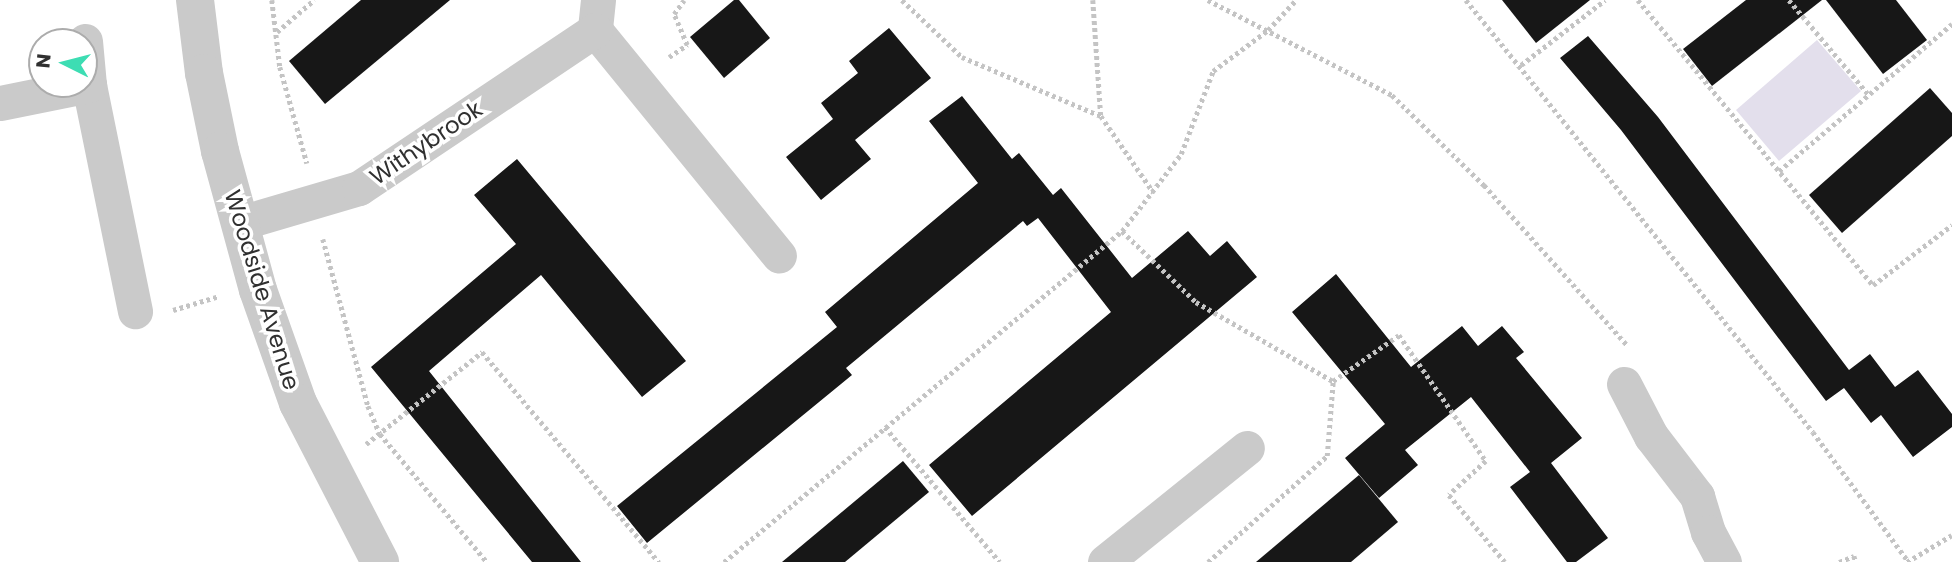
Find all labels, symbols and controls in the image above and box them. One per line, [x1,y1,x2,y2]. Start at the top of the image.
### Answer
north arrow [28,28,98,98]
text: N [29,52,58,69]
street label: Withybrook [365,95,487,191]
street label: Woodside Avenue [218,187,306,393]

